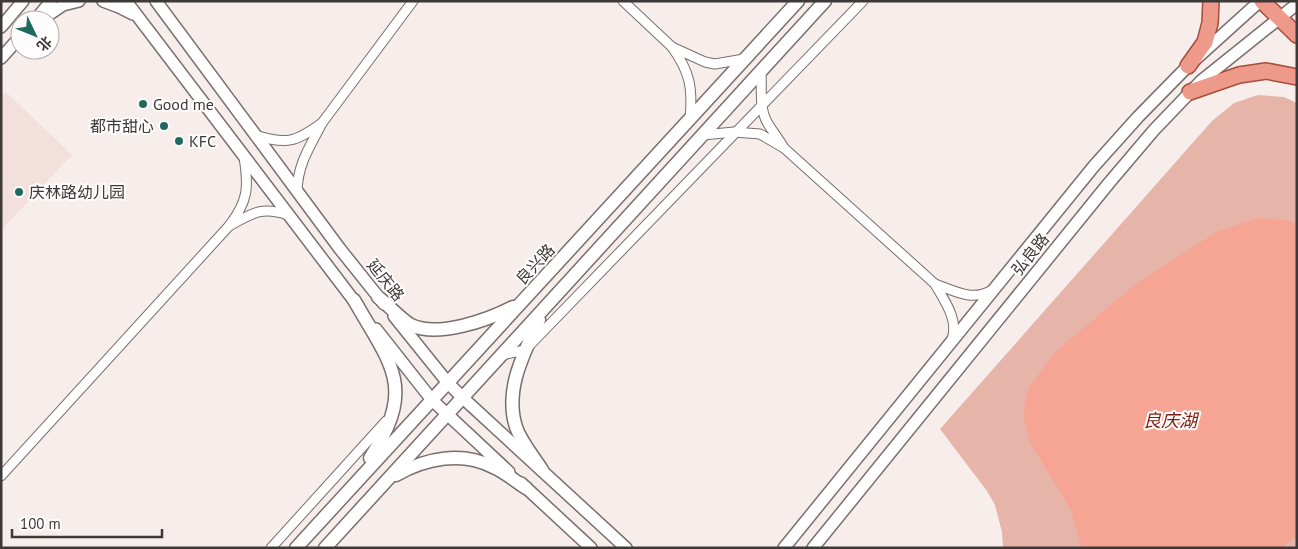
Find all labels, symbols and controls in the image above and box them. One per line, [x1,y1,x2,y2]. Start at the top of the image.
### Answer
north arrow [10,10,60,60]
text: 北 [33,33,56,55]
place label: Good me [153,94,214,114]
marker: Good me [137,98,149,110]
place label: 都市甜心 [90,116,154,136]
marker: 都市甜心 [158,120,170,132]
place label: KFC [189,131,216,151]
marker: KFC [173,135,185,147]
place label: 庆林路幼儿园 [29,182,125,202]
marker: 庆林路幼儿园 [13,186,25,198]
street label: 弘良路 [1007,229,1053,279]
street label: 良兴路 [511,240,559,288]
street label: 延庆路 [363,255,409,305]
water label: 良庆湖 [1143,409,1200,432]
scale bar [12,506,162,538]
text: 100 m [20,514,61,533]

